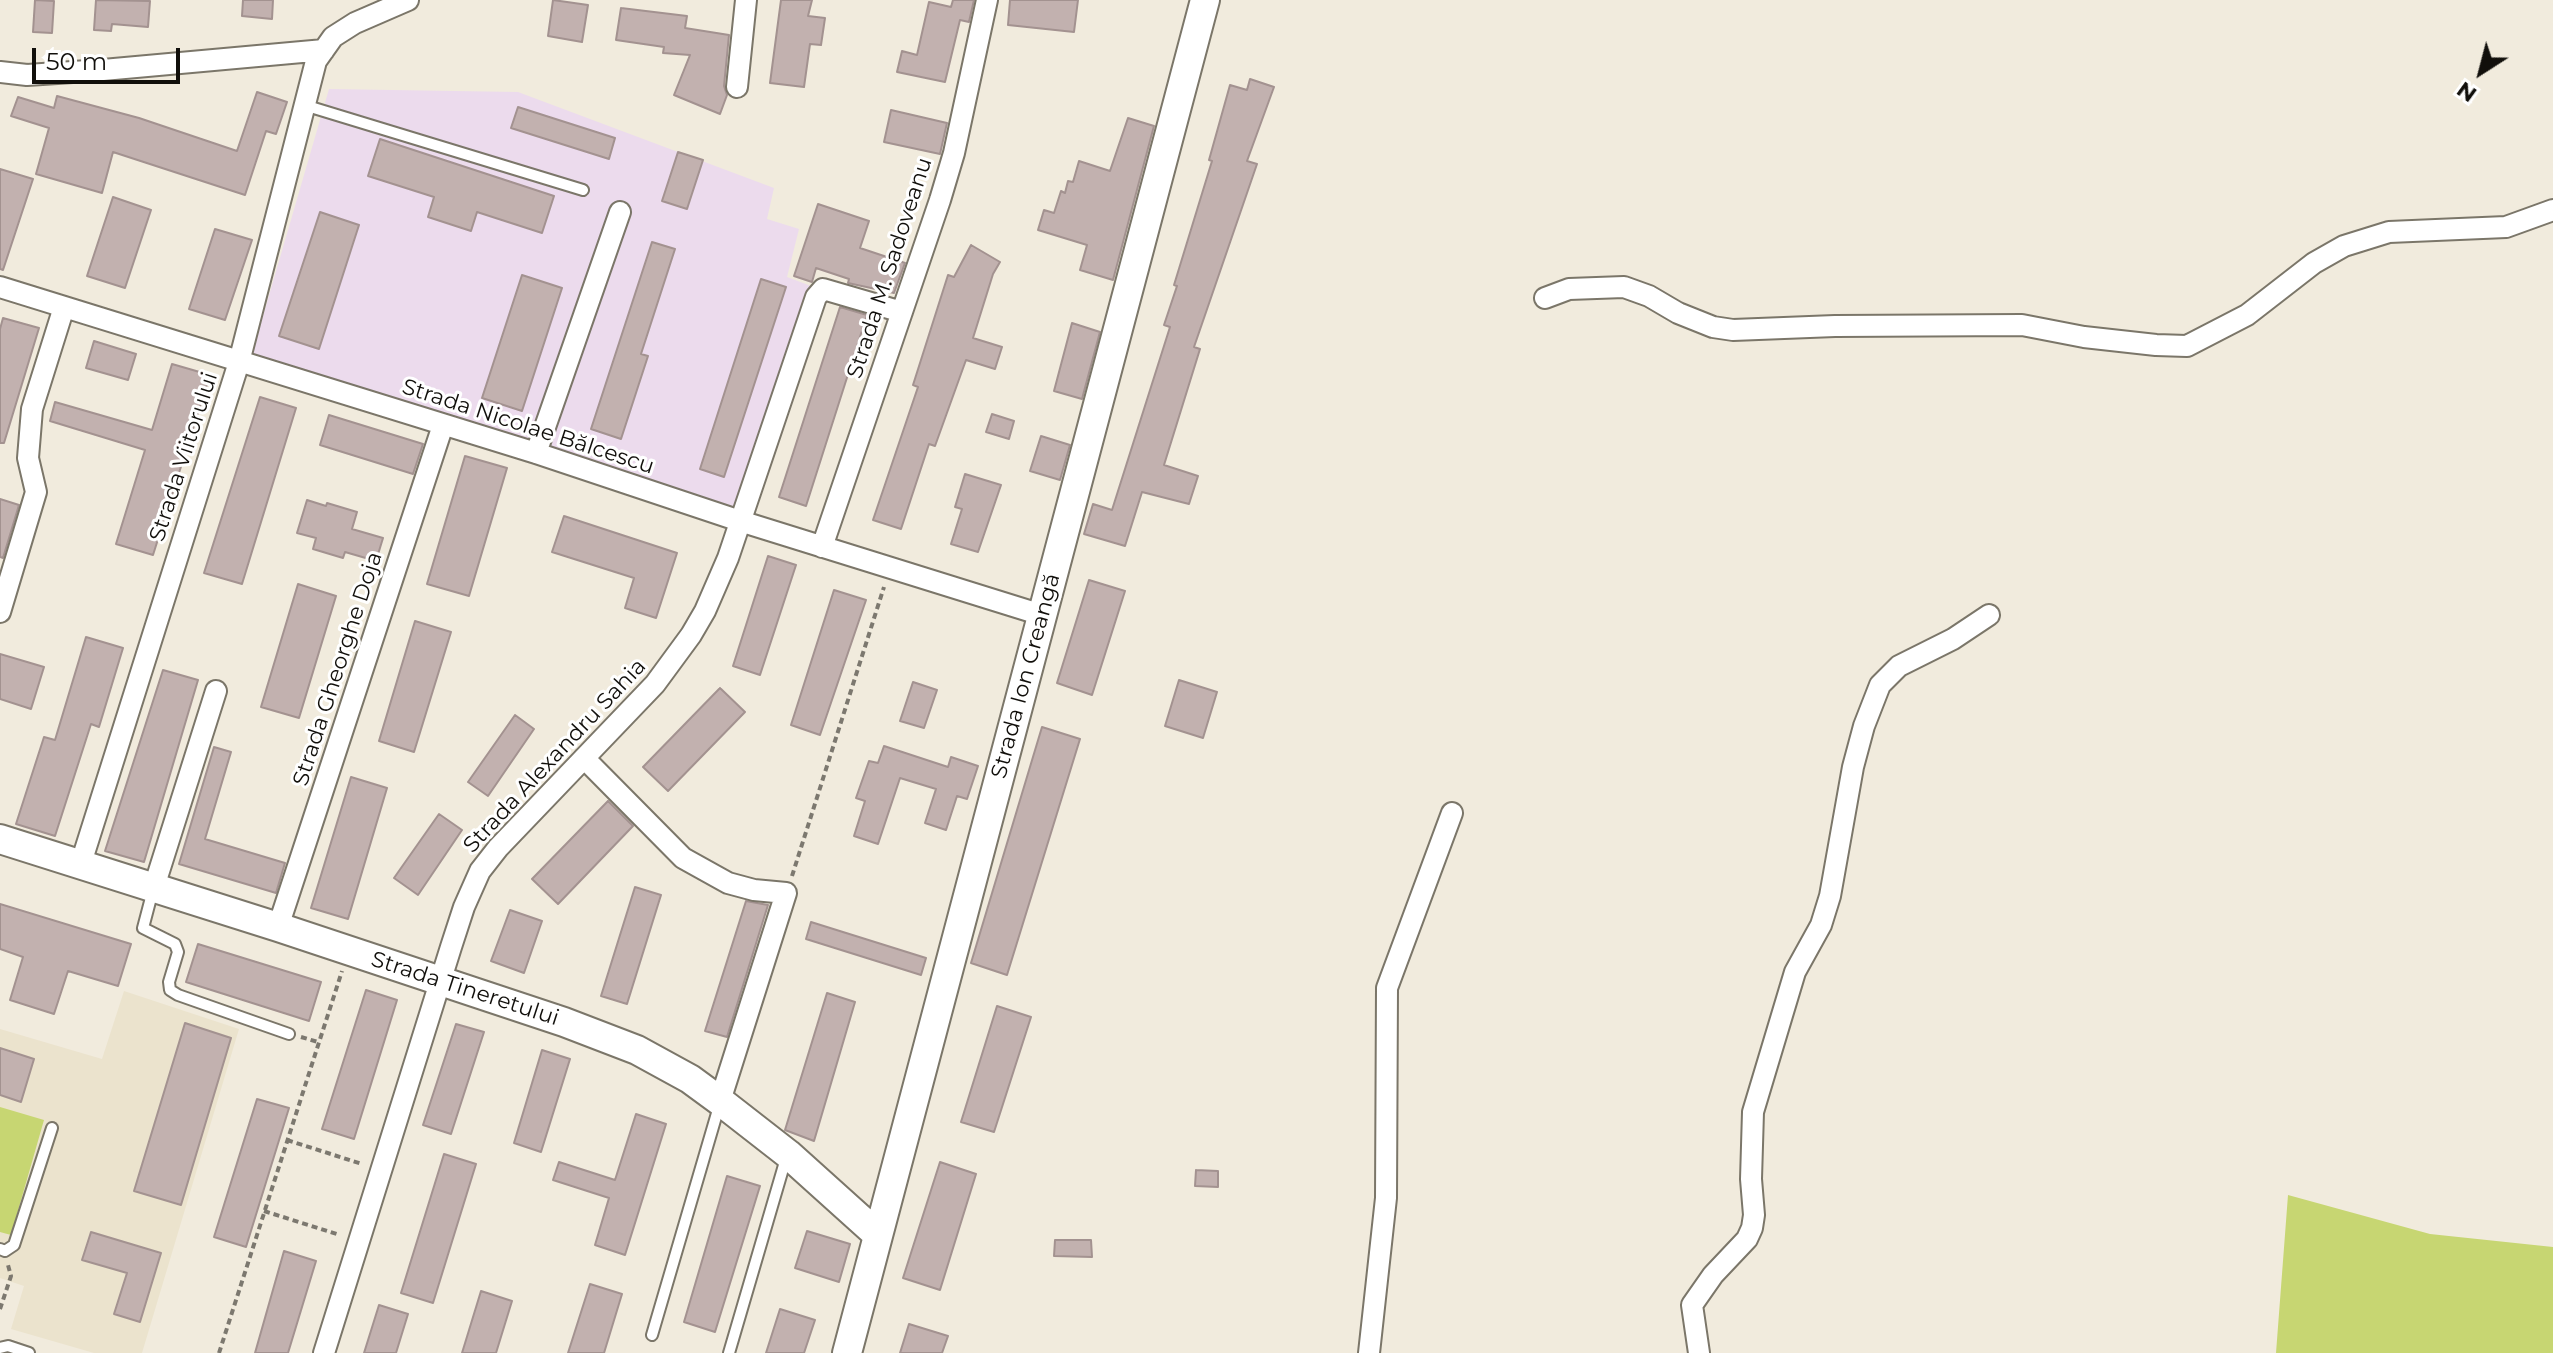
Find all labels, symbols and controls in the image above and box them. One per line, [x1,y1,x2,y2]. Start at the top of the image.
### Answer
scale bar [36,32,184,82]
north arrow [2441,32,2521,112]
text: 50 m [46,47,107,76]
text: N [2451,76,2482,108]
street label: Strada M. Sadoveanu [842,154,938,382]
street label: Strada Viitorului [144,369,224,545]
street label: Strada Nicolae Bălcescu [399,374,657,480]
street label: Strada Gheorghe Doja [288,549,388,789]
street label: Strada Ion Creangă [986,571,1066,781]
street label: Strada Alexandru Sahia [458,654,652,858]
street label: Strada Tineretului [368,946,562,1032]

